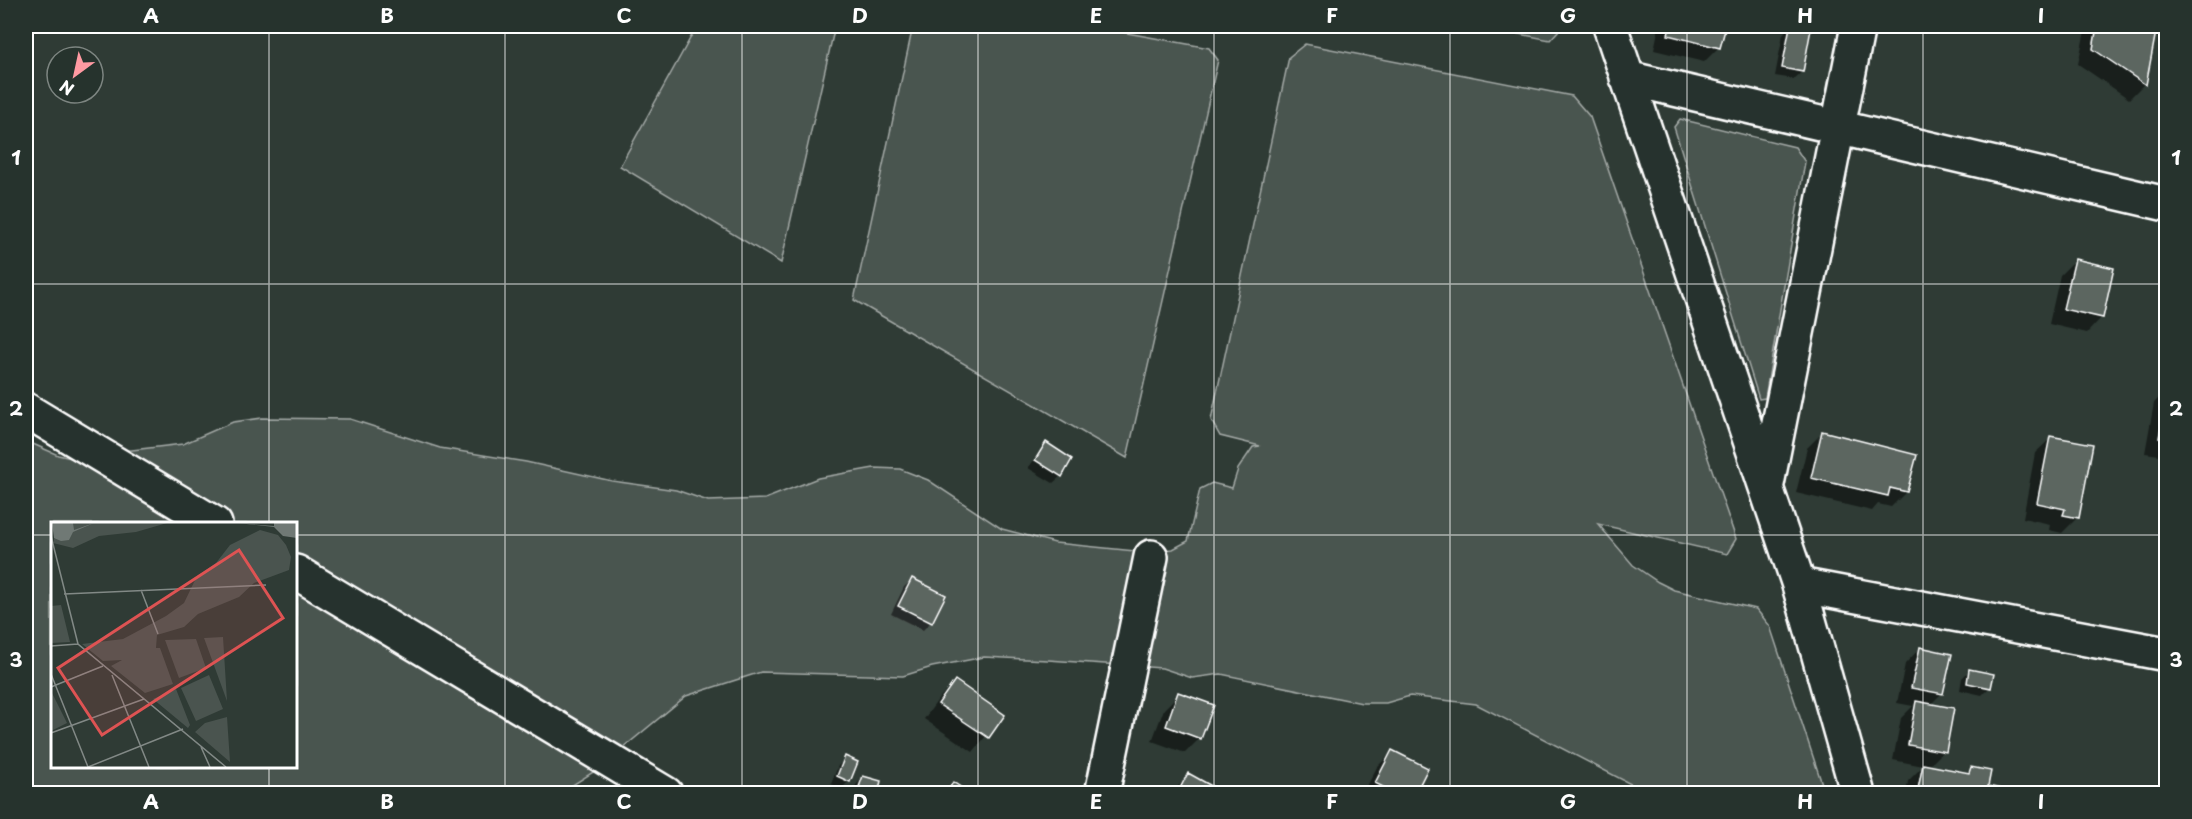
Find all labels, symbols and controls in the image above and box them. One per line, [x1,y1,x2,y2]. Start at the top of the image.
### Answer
text: A [143,0,159,30]
text: B [380,0,394,30]
text: C [616,0,632,30]
text: D [852,0,868,30]
text: E [1090,0,1102,30]
text: F [1326,0,1338,30]
text: G [1560,0,1576,30]
text: H [1797,0,1813,30]
text: I [2038,0,2044,30]
north arrow [45,45,105,105]
text: N [54,75,78,102]
text: 1 [11,142,21,172]
text: 1 [2171,142,2181,172]
text: 2 [9,393,23,423]
text: 2 [2169,393,2183,423]
inset map [51,522,297,768]
text: 3 [9,644,23,674]
text: 3 [2169,644,2183,674]
text: A [143,786,159,816]
text: B [380,786,394,816]
text: C [616,786,632,816]
text: D [852,786,868,816]
text: E [1090,786,1102,816]
text: F [1326,786,1338,816]
text: G [1560,786,1576,816]
text: H [1797,786,1813,816]
text: I [2038,786,2044,816]

